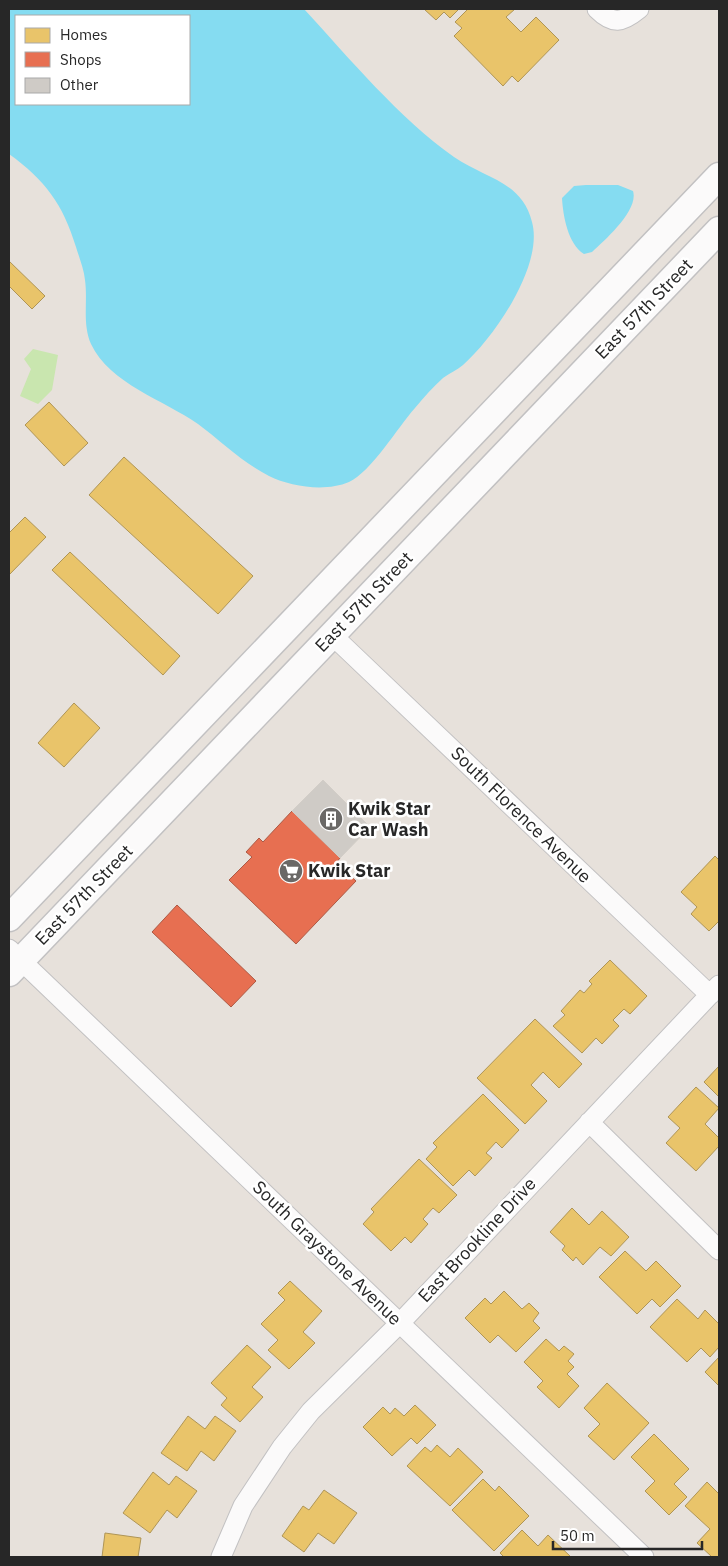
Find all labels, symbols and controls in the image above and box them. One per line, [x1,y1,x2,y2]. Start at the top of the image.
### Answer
legend [15,15,190,105]
text: Homes [60,25,108,44]
text: Shops [60,50,102,69]
text: Other [60,75,99,94]
street label: East 57th Street [590,254,697,364]
street label: East 57th Street [310,547,417,657]
street label: South Florence Avenue [446,742,596,888]
place label: Kwik Star Car Wash [348,797,431,841]
building icon: Kwik Star Car Wash [318,806,344,832]
street label: East 57th Street [30,840,137,950]
supermarket icon: Kwik Star [278,858,304,884]
place label: Kwik Star [308,859,391,882]
street label: East Brookline Drive [413,1172,541,1307]
street label: South Graystone Avenue [248,1175,407,1330]
scale bar [553,1518,702,1550]
text: 50 m [560,1526,595,1545]

